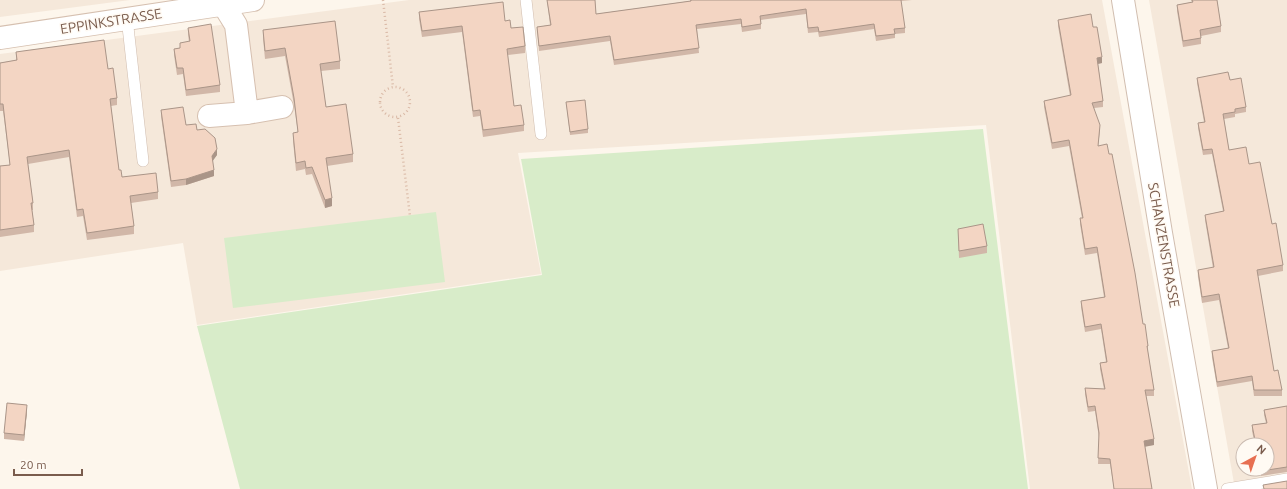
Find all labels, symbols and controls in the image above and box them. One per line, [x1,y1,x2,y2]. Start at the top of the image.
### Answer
street label: EPPINKSTRASSE [59,5,163,37]
street label: SCHANZENSTRASSE [1145,181,1183,309]
north arrow [1235,437,1275,477]
text: N [1254,442,1268,457]
scale bar [14,451,82,477]
text: 20 m [20,458,47,471]

